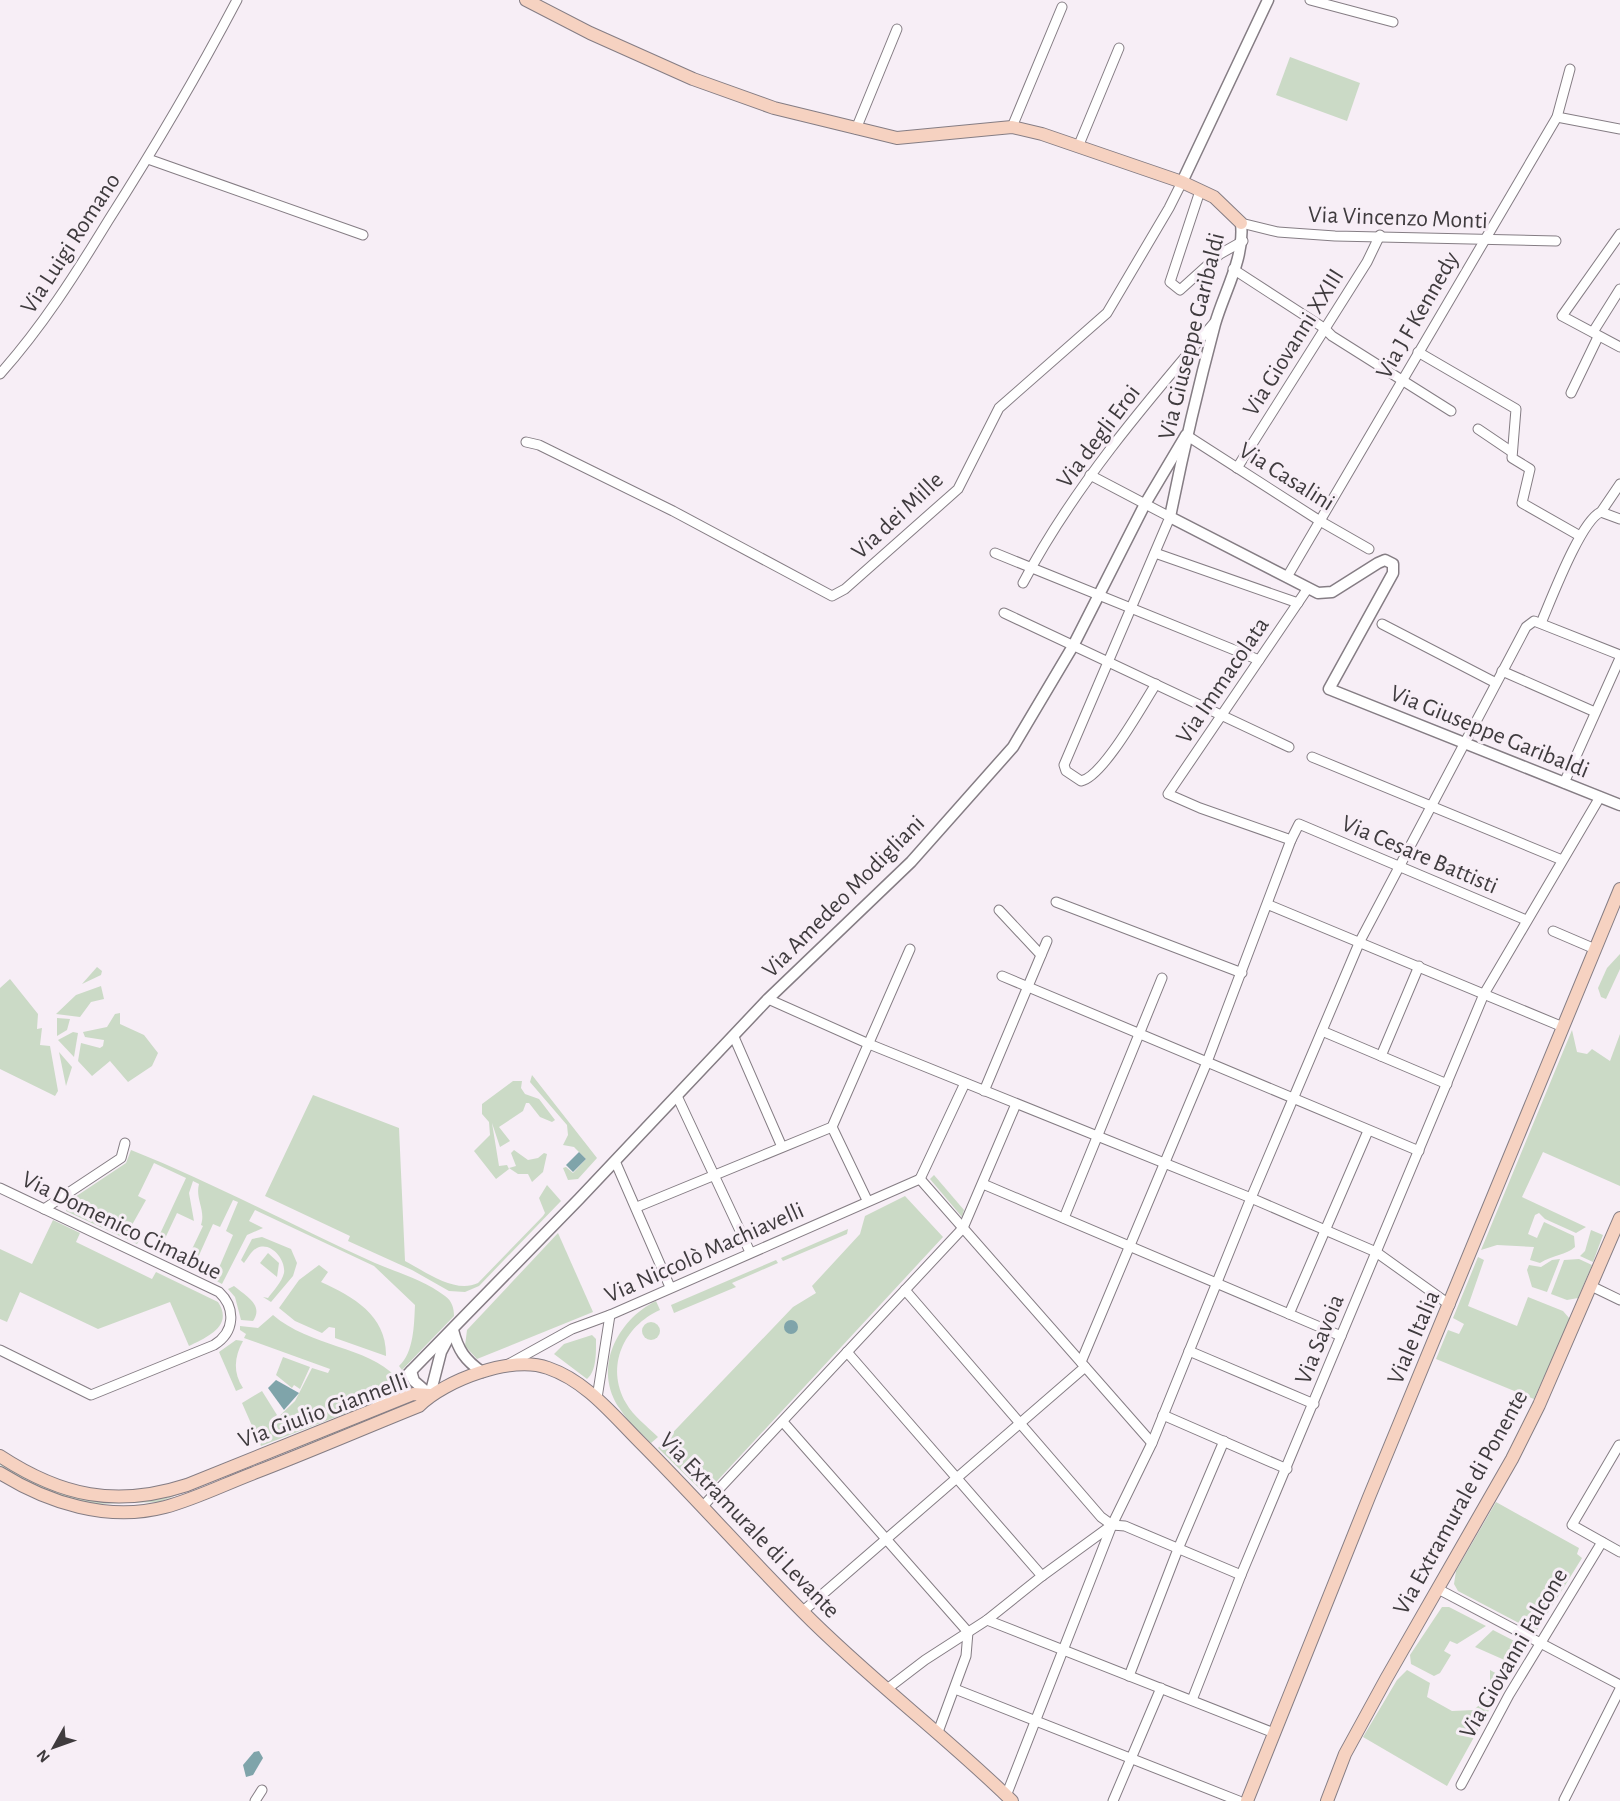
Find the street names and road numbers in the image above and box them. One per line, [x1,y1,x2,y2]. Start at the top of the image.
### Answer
street label: Via Luigi Romano [17,169,125,318]
street label: Via Vincenzo Monti [1308,203,1488,233]
street label: Via Giuseppe Garibaldi [1155,230,1229,442]
street label: Via J F Kennedy [1372,248,1464,383]
street label: Via Giovanni XXIII [1239,265,1349,420]
street label: Via degli Eroi [1053,381,1145,492]
street label: Via Casalini [1234,438,1339,516]
street label: Via dei Mille [847,468,948,564]
street label: Via Immacolata [1172,613,1274,748]
street label: Via Giuseppe Garibaldi [1387,681,1593,783]
street label: Via Amedeo Modigliani [758,811,929,982]
street label: Via Cesare Battisti [1338,811,1501,899]
street label: Via Domenico Cimabue [18,1167,225,1285]
street label: Via Niccolò Machiavelli [601,1198,808,1308]
street label: Viale Italia [1384,1287,1444,1388]
street label: Via Savoia [1291,1291,1349,1388]
street label: Via Giulio Giannelli [235,1369,411,1453]
street label: Via Extramurale di Ponente [1389,1386,1533,1619]
street label: Via Extramurale di Levante [655,1428,844,1623]
street label: Via Giovanni Falcone [1455,1564,1572,1743]

